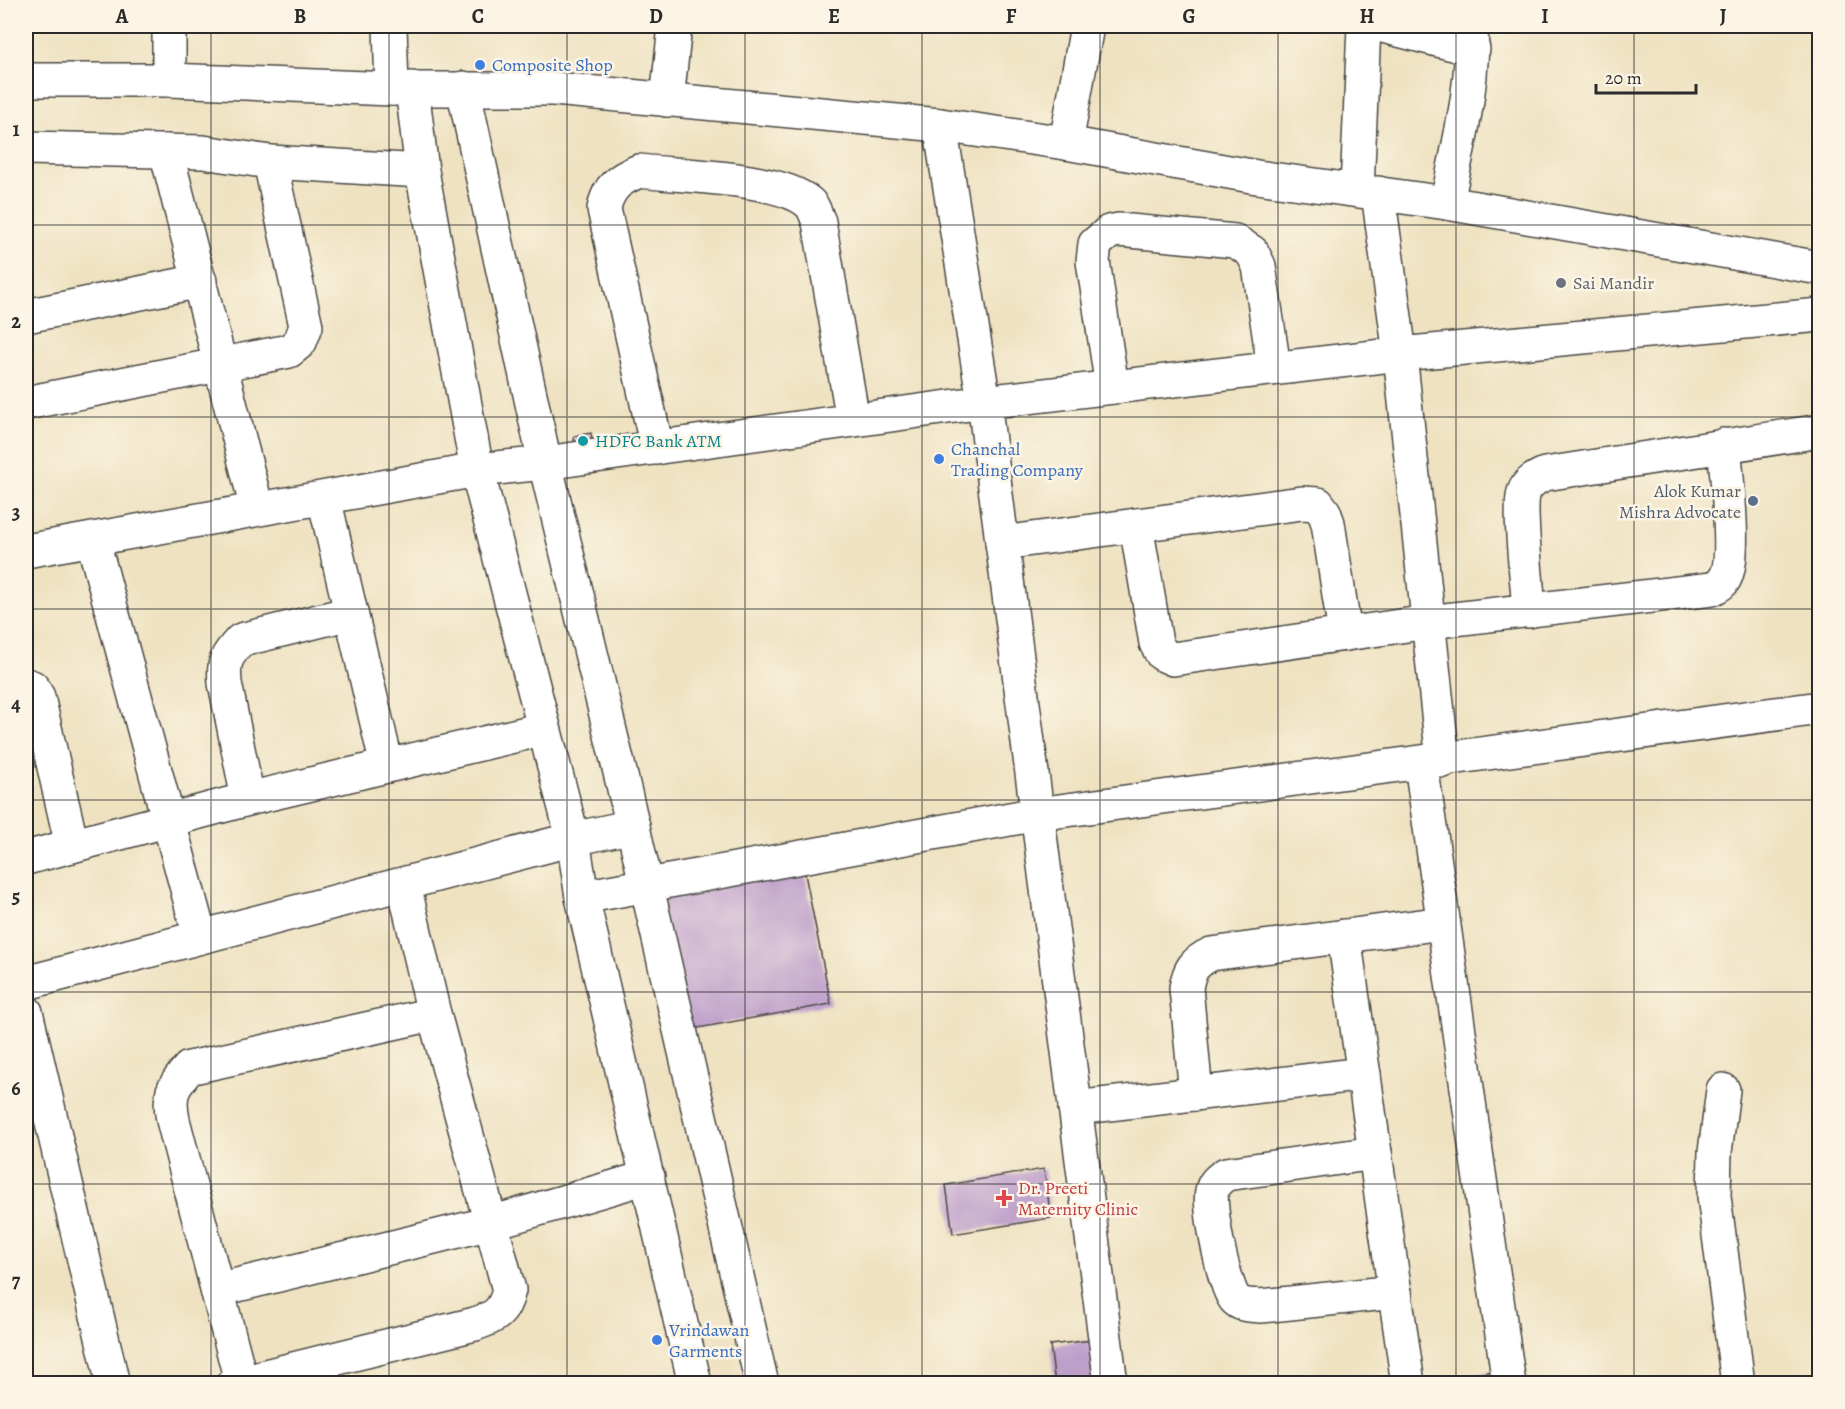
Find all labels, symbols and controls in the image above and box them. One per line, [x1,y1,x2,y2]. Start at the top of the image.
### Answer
text: A [115,3,129,30]
text: B [294,3,306,30]
text: C [472,3,484,30]
text: D [649,3,663,30]
text: E [828,3,840,30]
text: F [1006,3,1017,30]
text: G [1182,3,1196,30]
text: H [1360,3,1375,30]
text: I [1541,3,1549,30]
text: J [1720,3,1727,30]
place label: Composite Shop [492,53,613,77]
scale bar [1596,57,1696,95]
marker: Composite Shop [473,58,487,72]
text: 20 m [1605,66,1642,90]
text: 1 [12,116,20,143]
place label: Sai Mandir [1573,271,1654,295]
marker: Sai Mandir [1554,276,1568,290]
text: 2 [11,308,21,335]
place label: HDFC Bank ATM [595,429,722,453]
marker: HDFC Bank ATM [576,434,590,448]
place label: Chanchal Trading Company [951,437,1084,482]
marker: Chanchal Trading Company [932,452,946,466]
place label: Alok Kumar Mishra Advocate [1619,479,1741,524]
marker: Alok Kumar Mishra Advocate [1746,494,1760,508]
text: 3 [12,499,20,526]
text: 4 [11,691,21,718]
text: 5 [12,883,20,910]
text: 6 [11,1075,21,1102]
place label: Dr. Preeti Maternity Clinic [1018,1176,1138,1221]
marker: Dr. Preeti Maternity Clinic [995,1189,1013,1207]
text: 7 [12,1267,21,1294]
place label: Vrindawan Garments [668,1318,750,1363]
marker: Vrindawan Garments [650,1333,664,1347]

